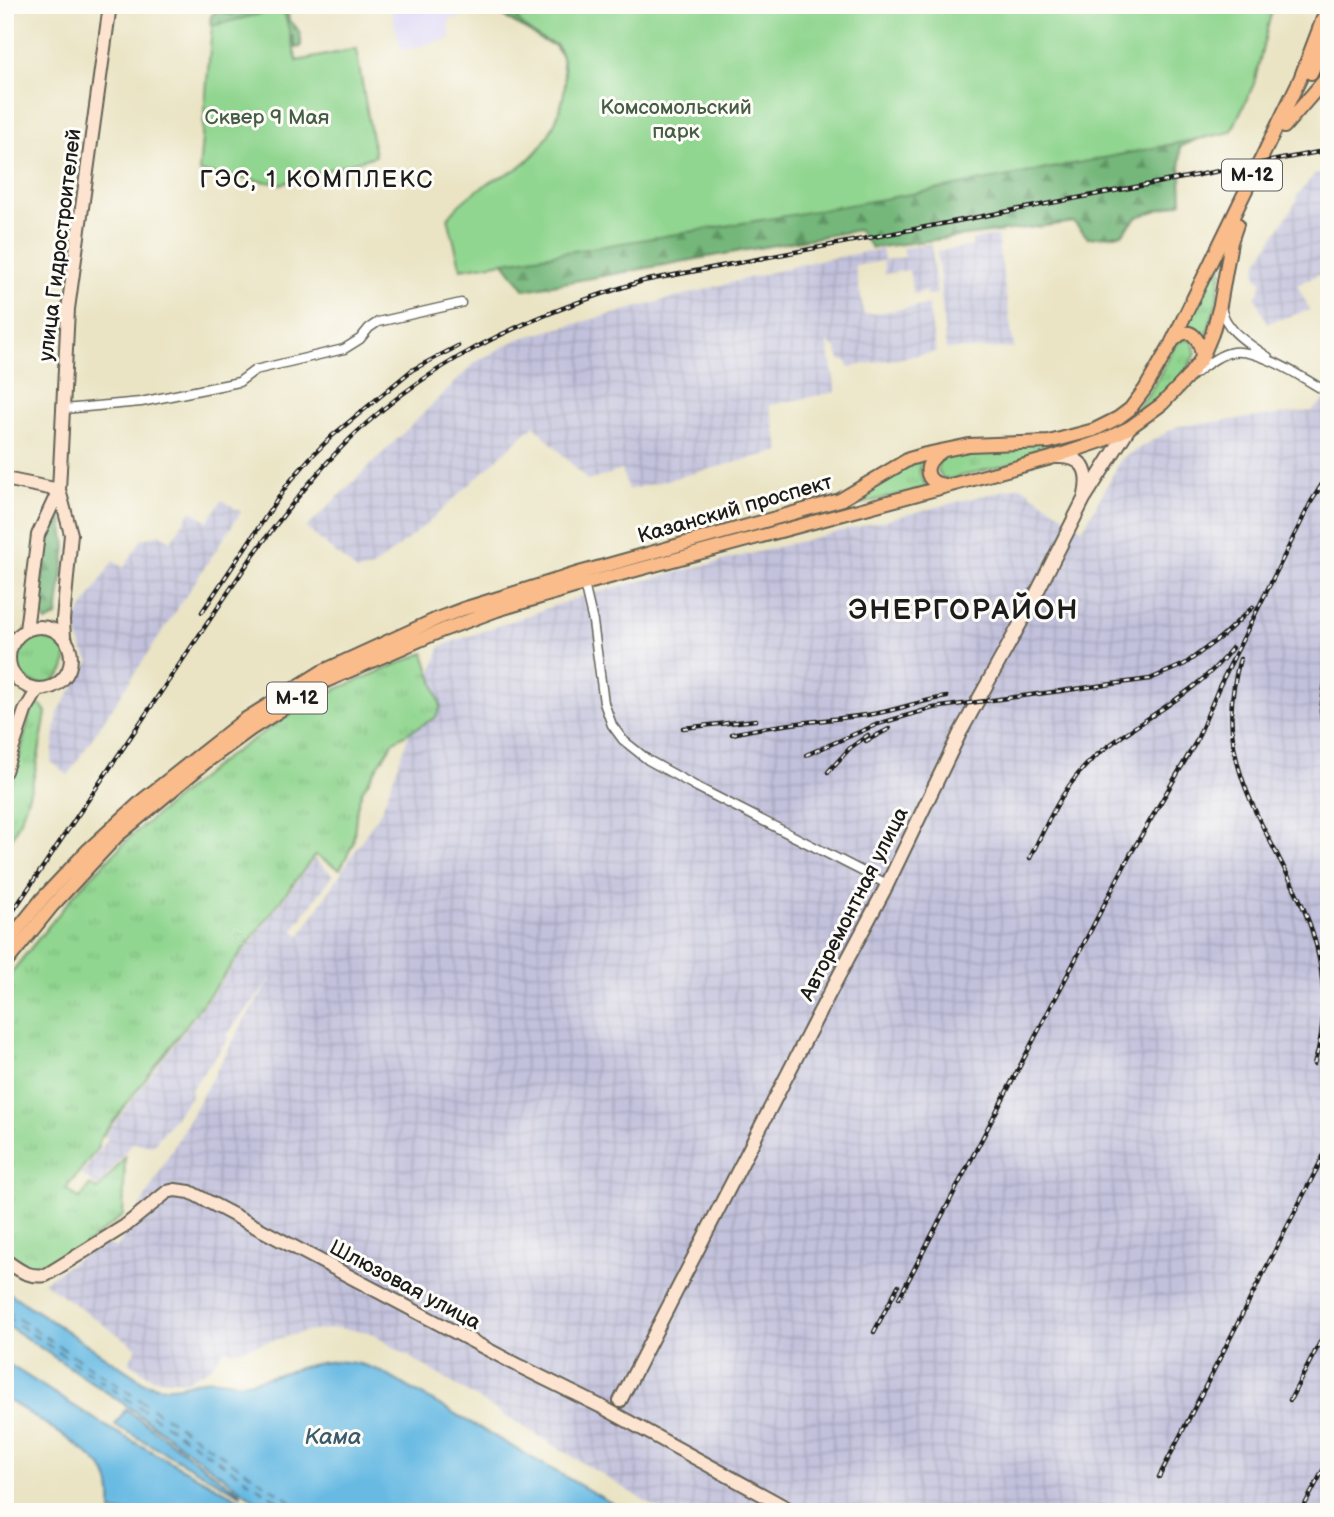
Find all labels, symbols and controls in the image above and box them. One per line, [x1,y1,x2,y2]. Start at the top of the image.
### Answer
park label: Комсомольский парк [600,95,752,144]
park label: Сквер 9 Мая [204,105,330,130]
street label: улица Гидростроителей [33,127,87,363]
road number: М-12 [1222,160,1282,190]
district label: ГЭС, 1 КОМПЛЕКС [200,165,434,194]
street label: Казанский проспект [635,469,835,549]
district label: ЭНЕРГОРАЙОН [849,591,1079,627]
road number: М-12 [267,682,327,713]
street label: Авторемонтная улица [794,803,914,1006]
street label: Шлюзовая улица [325,1235,485,1336]
water label: Кама [304,1423,362,1451]

